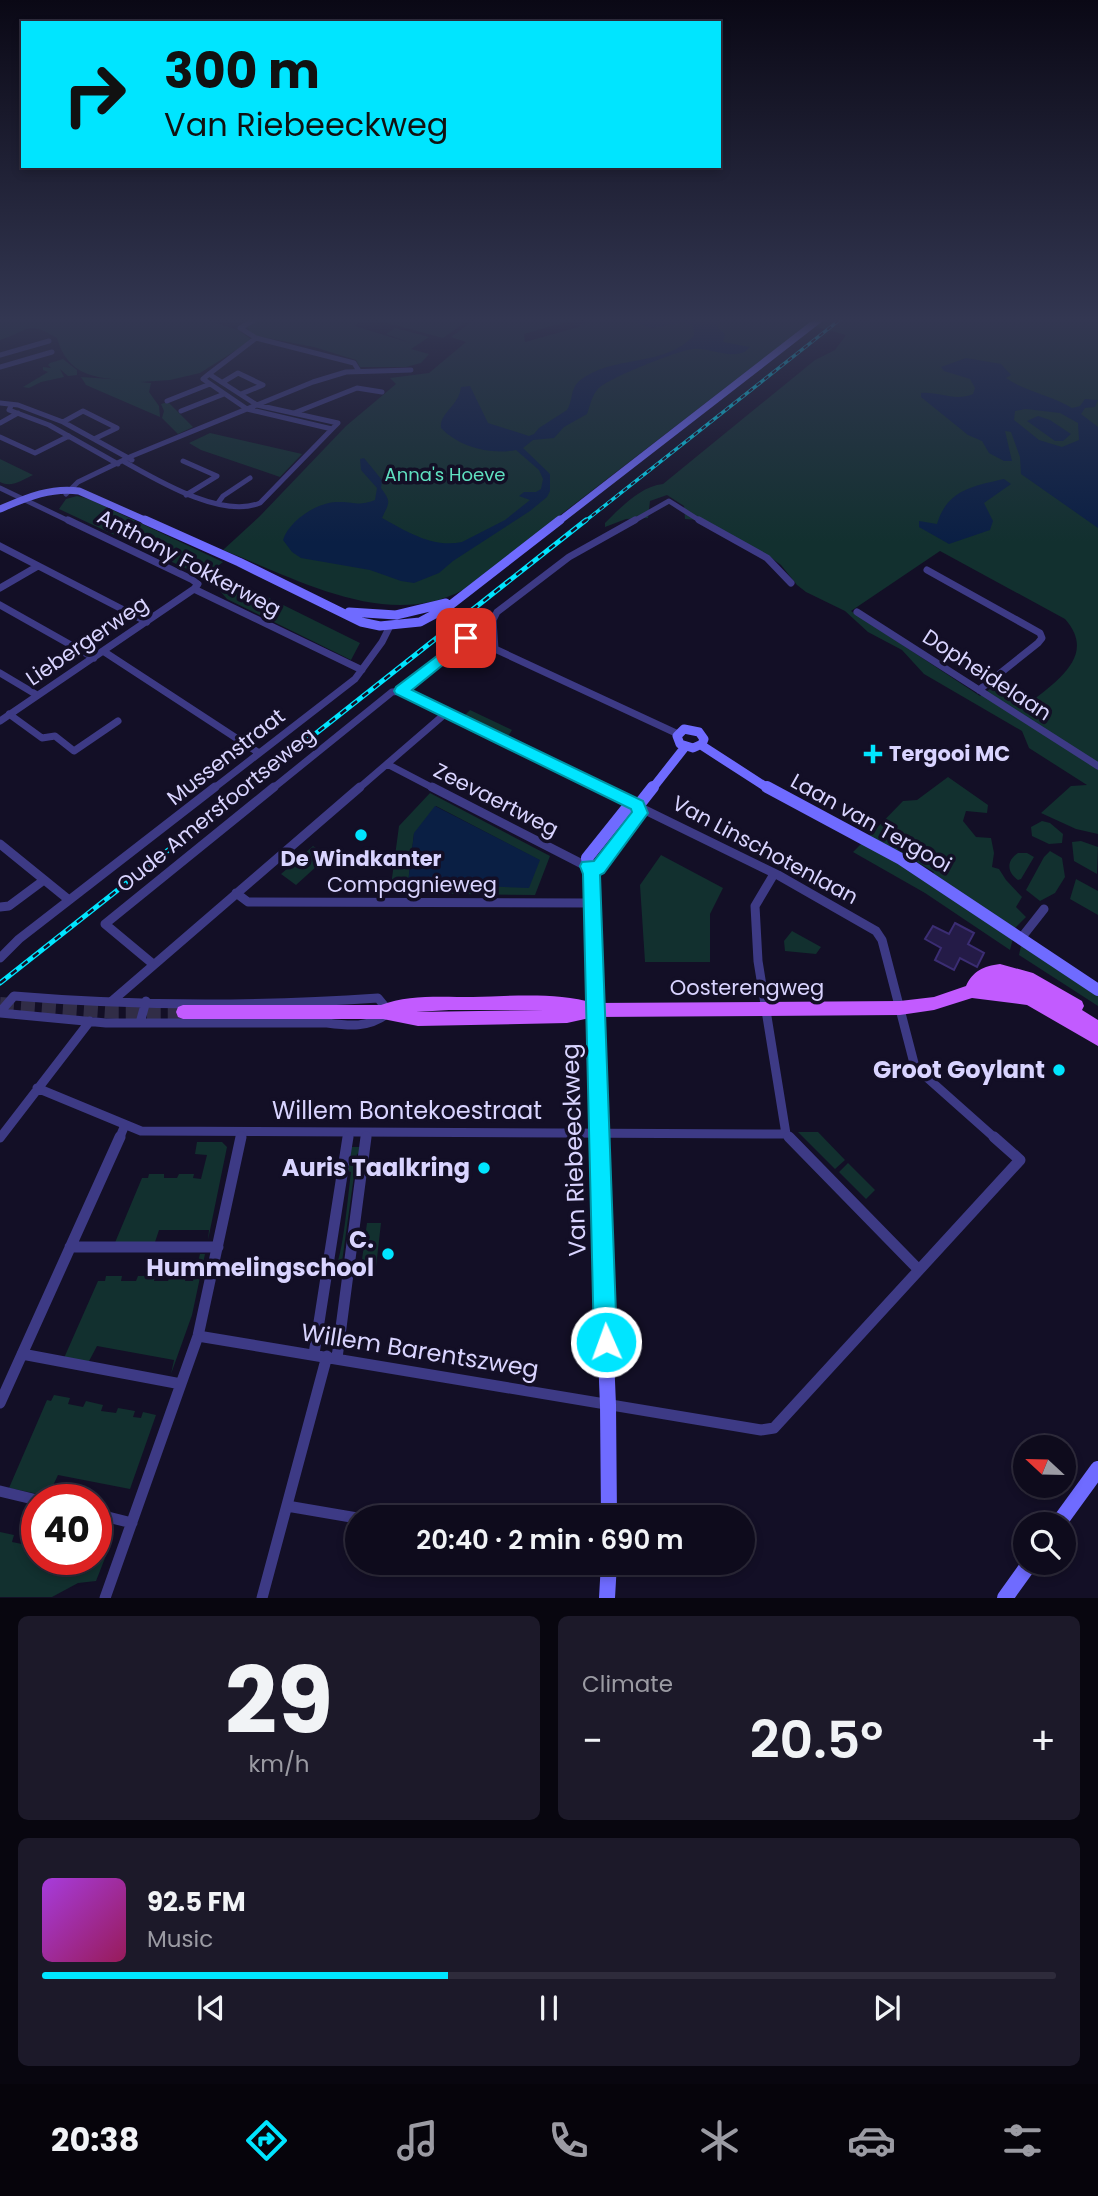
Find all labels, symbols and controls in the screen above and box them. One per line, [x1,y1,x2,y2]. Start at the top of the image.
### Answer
text: 300 m [164,37,320,105]
icon: right [49,49,140,140]
text: Van Riebeeckweg [164,102,448,147]
park label: Anna's Hoeve [385,462,505,487]
street label: Anthony Fokkerweg [92,502,286,623]
street label: Liebergerweg [20,589,154,692]
pin [436,608,496,668]
icon: arrive [447,619,485,657]
street label: Dopheidelaan [917,622,1057,727]
street label: Mussenstraat [161,701,291,812]
street label: Oude Amersfoortseweg [110,720,321,899]
place label: Tergooi MC [889,739,1010,768]
marker: Tergooi MC [863,744,883,764]
street label: Zeevaertweg [429,756,564,843]
street label: Laan van Tergooi [785,766,957,879]
street label: Van Linschotenlaan [667,788,863,911]
marker: De Windkanter [353,827,369,843]
place label: De Windkanter [280,844,442,873]
street label: Compagnieweg [327,870,497,899]
street label: Oosterengweg [670,973,824,1002]
street label: Van Riebeeckweg [553,1043,594,1257]
place label: Groot Goylant [873,1053,1045,1086]
marker: Groot Goylant [1051,1062,1067,1078]
street label: Willem Bontekoestraat [272,1094,542,1127]
place label: Auris Taalkring [282,1151,470,1184]
marker: Auris Taalkring [476,1160,492,1176]
place label: C. Hummelingschool [146,1223,374,1284]
marker: C. Hummelingschool [380,1246,396,1262]
position arrow [569,1305,643,1379]
street label: Willem Barentszweg [299,1315,541,1386]
north arrow [1013,1435,1076,1498]
map controls [1013,1435,1076,1575]
speed limit sign: 40 [21,1484,112,1575]
button: search [1013,1512,1076,1575]
text: 20:40 · 2 min · 690 m [416,1522,684,1558]
text: 29 [225,1637,333,1765]
text: Climate [582,1668,673,1700]
text: 20.5° [750,1703,883,1776]
text: − [582,1714,603,1767]
text: + [1030,1714,1056,1767]
text: km/h [248,1748,310,1780]
text: 92.5 FM [147,1884,246,1920]
text: Music [147,1923,213,1955]
icon: previous [192,1989,230,2027]
icon: pause [530,1989,568,2027]
icon: next [868,1989,906,2027]
icon: directions [242,2116,291,2165]
icon: music [393,2116,442,2165]
icon: phone [544,2116,593,2165]
icon: climate [695,2116,744,2165]
icon: car [847,2116,896,2165]
icon: filters [998,2116,1047,2165]
text: 20:38 [51,2117,139,2162]

